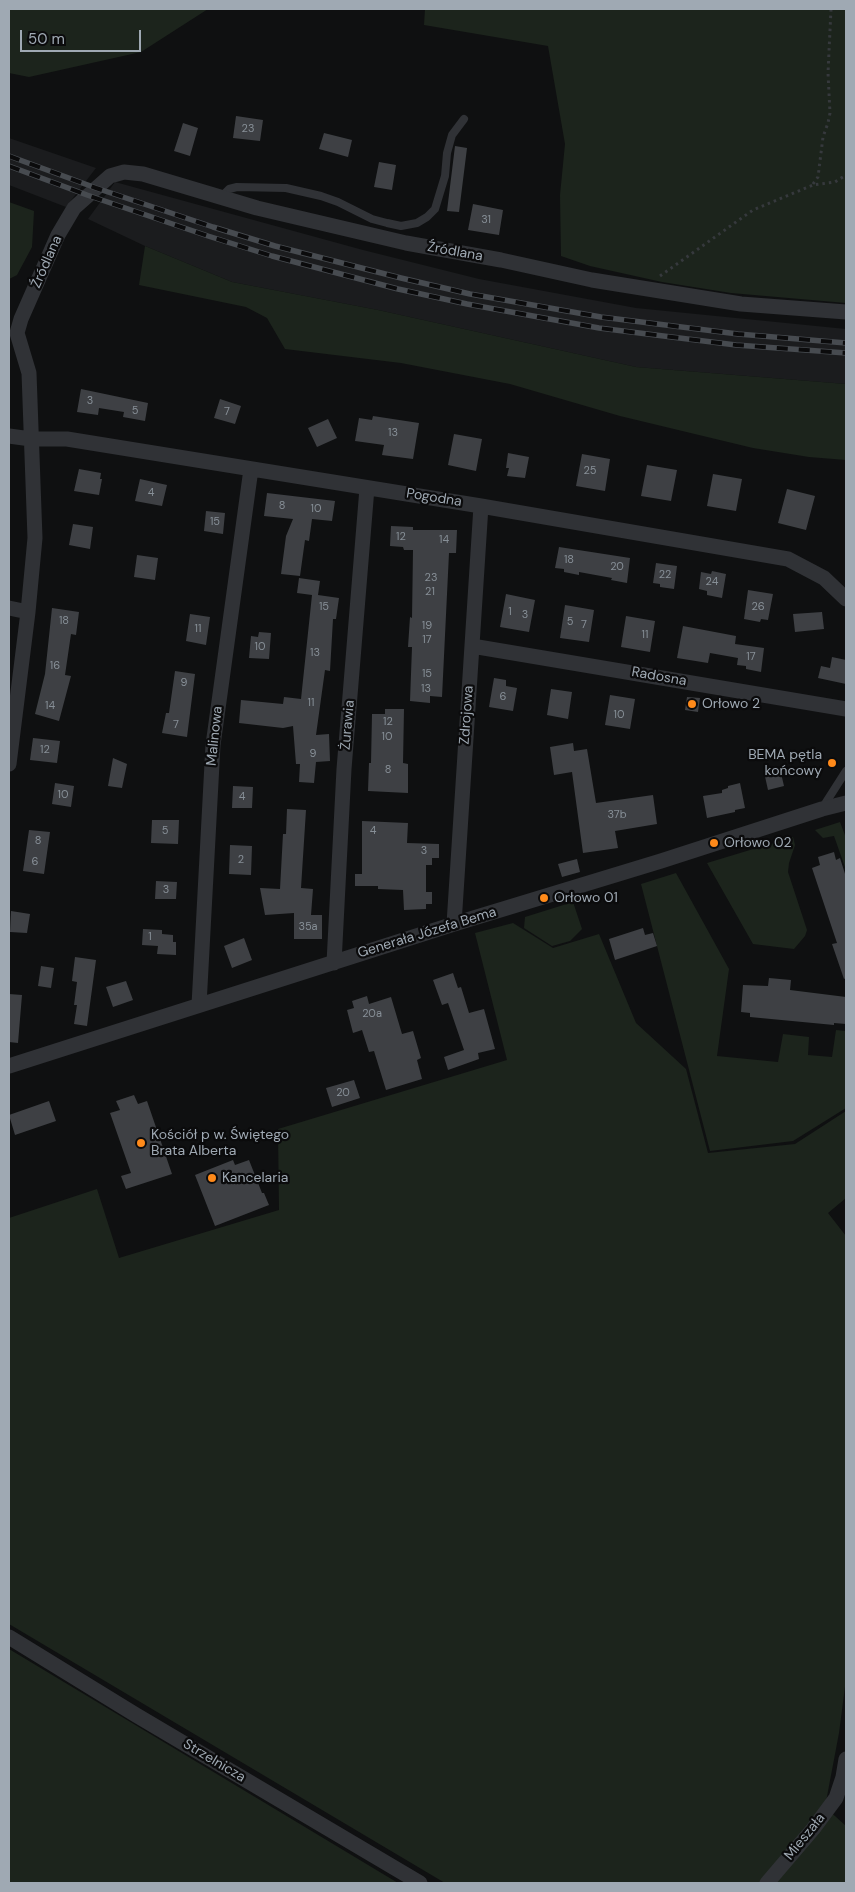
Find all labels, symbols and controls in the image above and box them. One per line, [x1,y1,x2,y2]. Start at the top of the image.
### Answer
scale bar [22,20,144,52]
text: 50 m [28,29,65,49]
house number: 23 [242,122,254,136]
house number: 31 [481,213,491,227]
street label: Źródlana [28,233,66,291]
street label: Źródlana [426,239,484,265]
house number: 3 [87,394,93,408]
house number: 5 [132,404,138,418]
house number: 7 [224,405,230,419]
house number: 13 [388,426,398,440]
house number: 25 [583,464,597,478]
street label: Pogodna [405,485,463,511]
house number: 4 [148,486,154,500]
house number: 8 [279,499,285,513]
house number: 10 [311,502,321,516]
house number: 15 [210,515,220,529]
house number: 12 [396,530,406,544]
house number: 14 [439,533,449,547]
house number: 18 [564,553,574,567]
house number: 20 [610,560,624,574]
house number: 22 [659,568,671,582]
house number: 23 [425,571,437,585]
house number: 24 [706,575,718,589]
house number: 21 [425,585,435,599]
house number: 15 [319,600,329,614]
house number: 26 [751,600,765,614]
house number: 1 [508,605,512,619]
house number: 3 [522,608,528,622]
house number: 18 [59,614,69,628]
house number: 5 [567,615,573,629]
house number: 7 [581,618,587,632]
house number: 19 [422,619,432,633]
house number: 11 [195,622,201,636]
house number: 11 [642,628,648,642]
house number: 17 [422,633,432,647]
house number: 10 [255,640,265,654]
house number: 13 [310,646,320,660]
house number: 17 [746,650,756,664]
house number: 16 [50,659,60,673]
street label: Radosna [630,664,688,690]
house number: 15 [422,667,432,681]
house number: 9 [181,676,187,690]
house number: 13 [421,682,431,696]
street label: Zdrojowa [457,685,477,745]
house number: 6 [500,690,506,704]
house number: 11 [308,696,314,710]
place label: Orłowo 2 [702,696,760,712]
marker: Orłowo 2 [686,698,698,710]
house number: 14 [45,699,55,713]
street label: Żurawia [337,699,359,751]
street label: Malinowa [204,705,226,767]
house number: 10 [614,708,624,722]
house number: 12 [383,715,393,729]
house number: 7 [173,718,179,732]
house number: 10 [382,730,392,744]
house number: 12 [40,743,50,757]
house number: 9 [310,747,316,761]
place label: BEMA pętla końcowy [748,747,822,780]
marker: BEMA pętla końcowy [826,757,838,769]
house number: 8 [385,763,391,777]
house number: 10 [58,788,68,802]
house number: 4 [239,790,245,804]
house number: 37b [607,808,627,822]
house number: 5 [162,824,168,838]
house number: 4 [370,824,376,838]
house number: 8 [35,834,41,848]
place label: Orłowo 02 [724,835,792,851]
marker: Orłowo 02 [708,837,720,849]
house number: 3 [421,844,427,858]
house number: 2 [238,853,244,867]
house number: 6 [32,855,38,869]
house number: 3 [163,883,169,897]
place label: Orłowo 01 [554,890,618,906]
marker: Orłowo 01 [538,892,550,904]
street label: Generała Józefa Bema [356,904,498,962]
house number: 35a [298,920,318,934]
house number: 1 [148,930,152,944]
house number: 20a [362,1007,382,1021]
house number: 20 [336,1086,350,1100]
place label: Kościół p w. Świętego Brata Alberta [151,1127,289,1160]
marker: Kościół p w. Świętego Brata Alberta [135,1137,147,1149]
place label: Kancelaria [222,1170,288,1186]
marker: Kancelaria [206,1172,218,1184]
street label: Strzelnicza [180,1736,248,1786]
street label: Mieszała [781,1810,829,1864]

